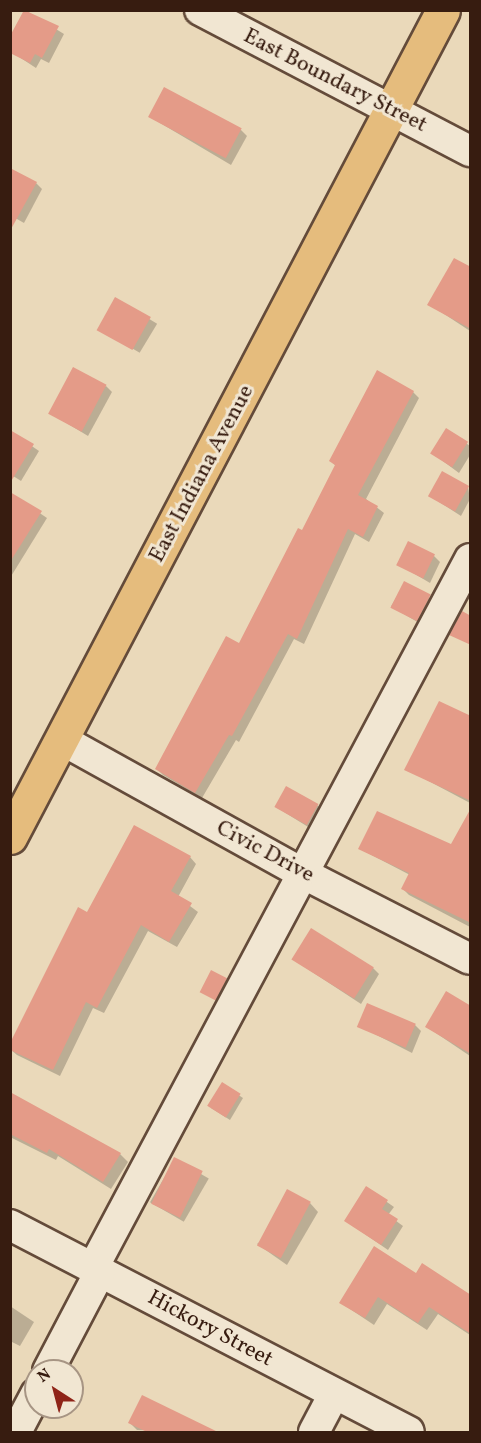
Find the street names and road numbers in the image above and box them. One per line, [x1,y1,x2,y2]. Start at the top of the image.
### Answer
street label: East Boundary Street [238,23,432,139]
street label: East Indiana Avenue [144,381,260,567]
street label: Civic Drive [211,815,319,889]
street label: Hickory Street [142,1285,278,1373]

